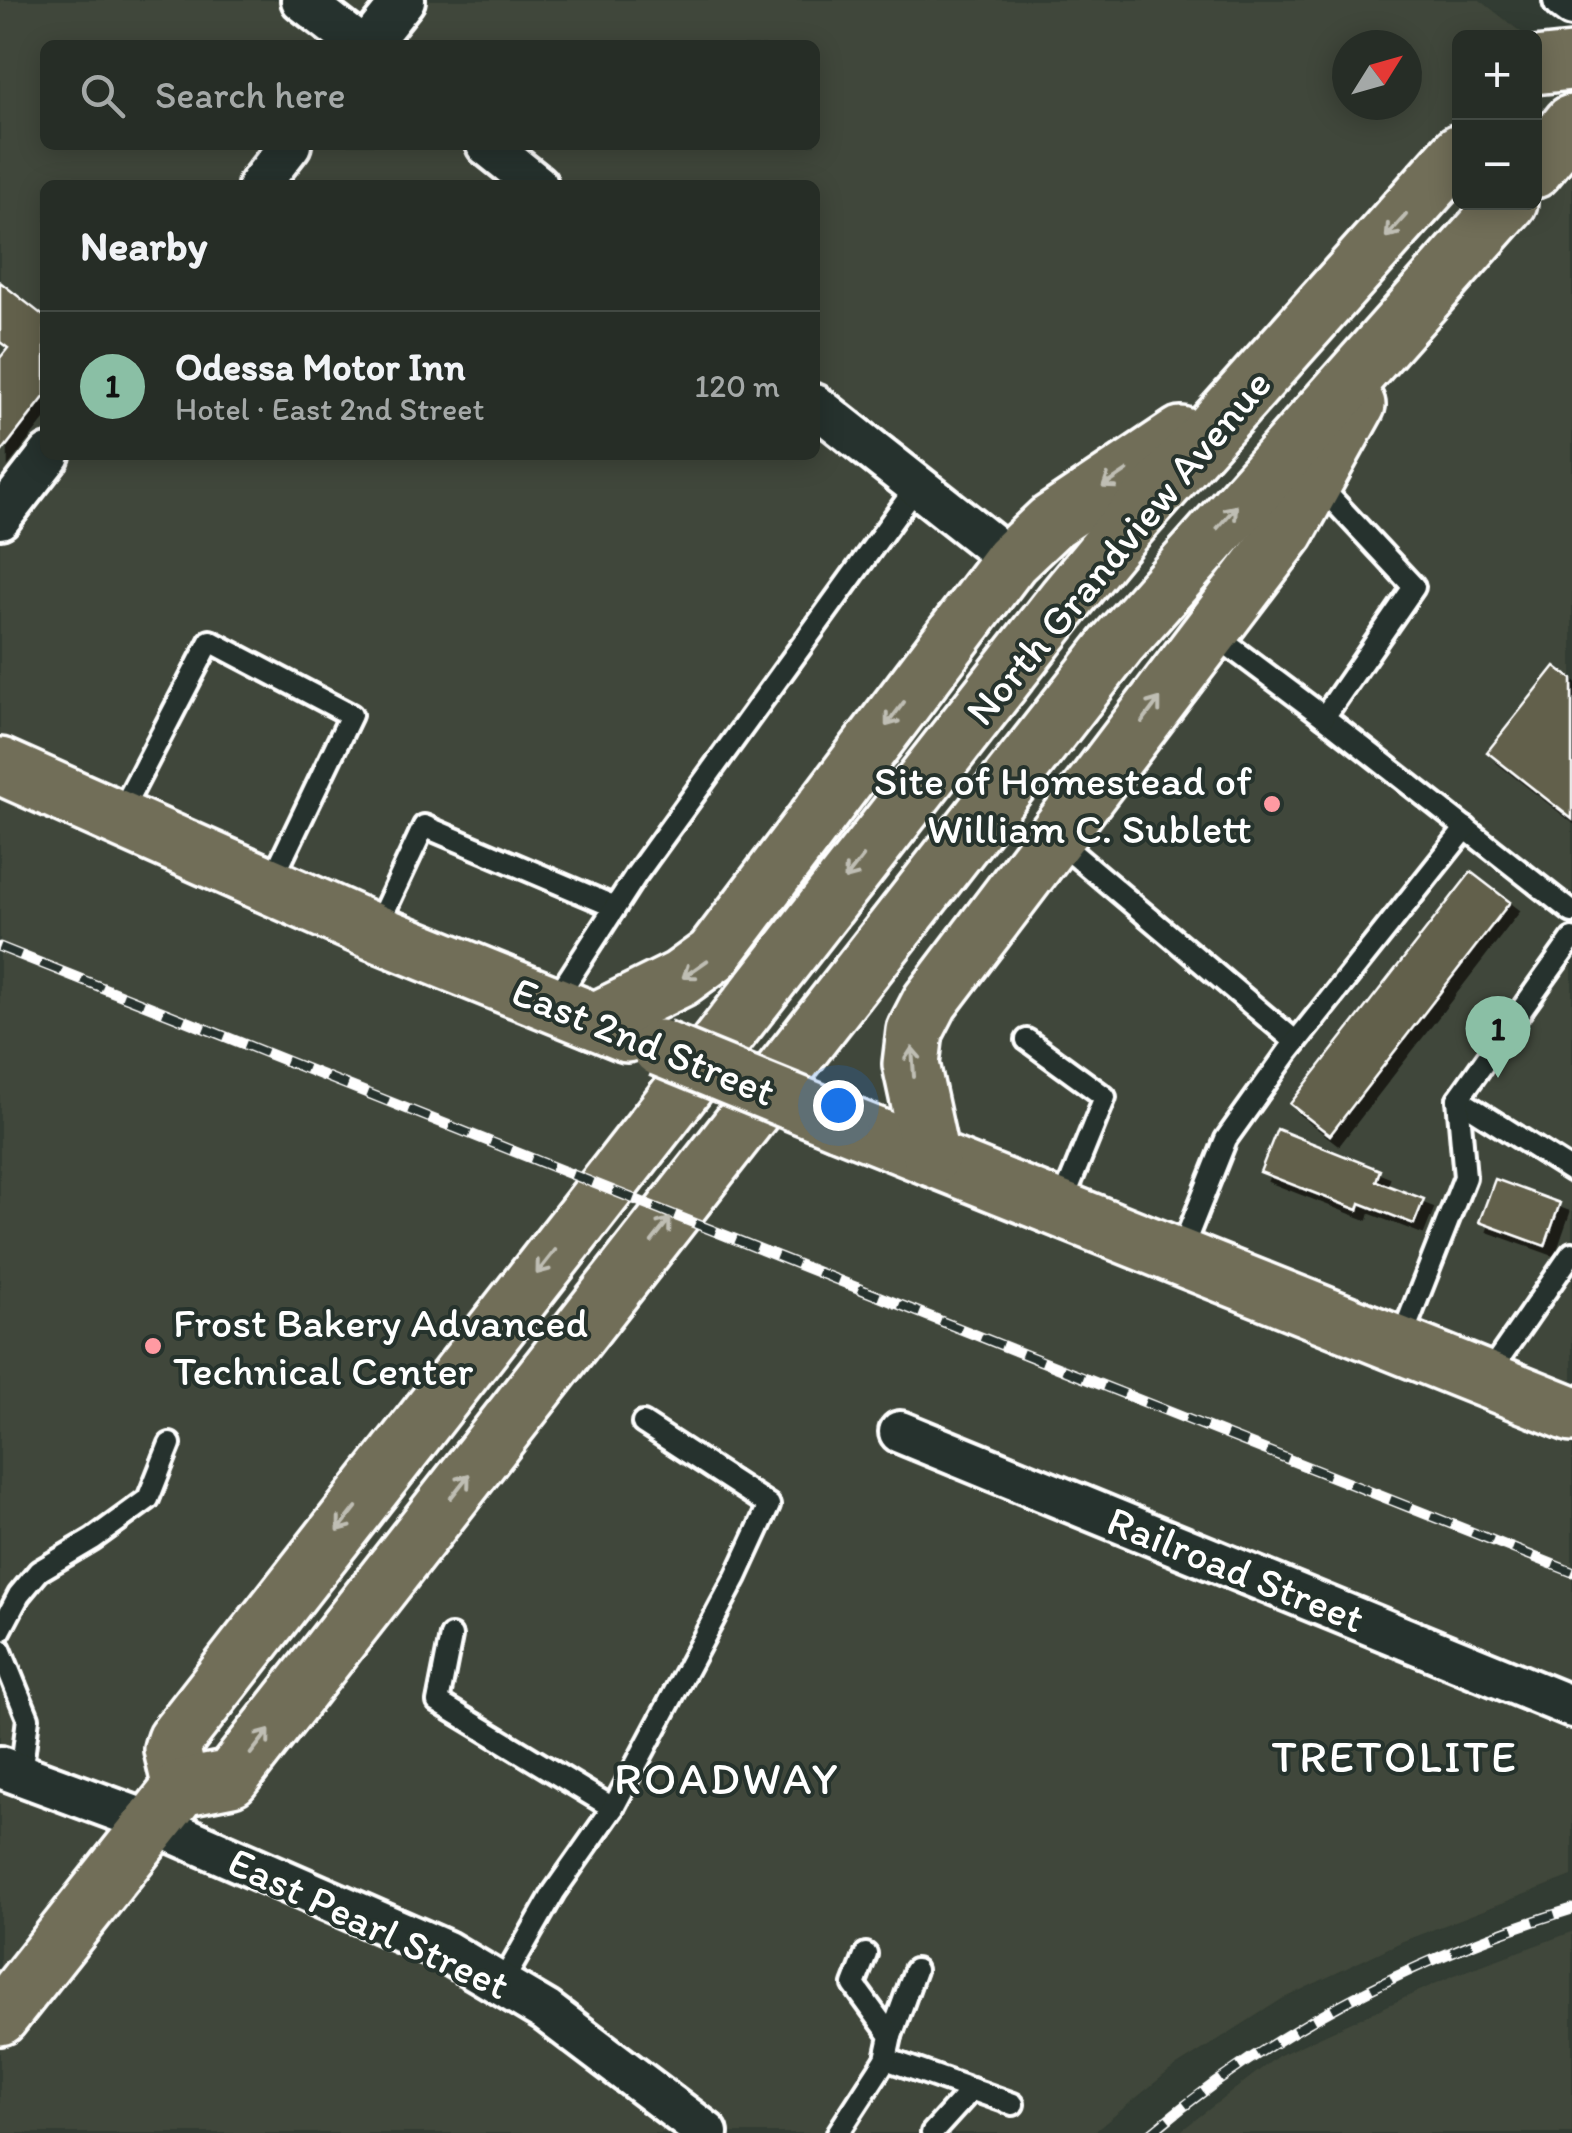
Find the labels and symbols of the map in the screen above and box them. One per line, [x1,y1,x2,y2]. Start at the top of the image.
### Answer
north arrow [1332,30,1422,120]
one-way arrow [1384,213,1407,238]
street label: North Grandview Avenue [954,359,1282,735]
one-way arrow [1101,469,1129,490]
one-way arrow [1216,504,1238,530]
one-way arrow [1141,697,1162,724]
one-way arrow [884,700,905,727]
place label: Site of Homestead of William C. Sublett [874,755,1252,854]
marker: Site of Homestead of William C. Sublett [1261,793,1283,815]
one-way arrow [844,854,865,881]
one-way arrow [681,958,709,979]
street label: East 2nd Street [505,965,783,1117]
pin: 1 [1466,996,1530,1078]
one-way arrow [903,1046,922,1078]
your location [813,1080,864,1131]
one-way arrow [650,1217,671,1244]
one-way arrow [536,1248,557,1275]
place label: Frost Bakery Advanced Technical Center [173,1297,588,1396]
marker: Frost Bakery Advanced Technical Center [142,1335,164,1357]
one-way arrow [449,1473,470,1500]
street label: Railroad Street [1100,1494,1372,1644]
one-way arrow [336,1505,358,1531]
one-way arrow [249,1729,270,1756]
district label: TRETOLITE [1272,1729,1518,1783]
district label: ROADWAY [614,1751,840,1805]
street label: East Pearl Street [220,1836,518,2010]

